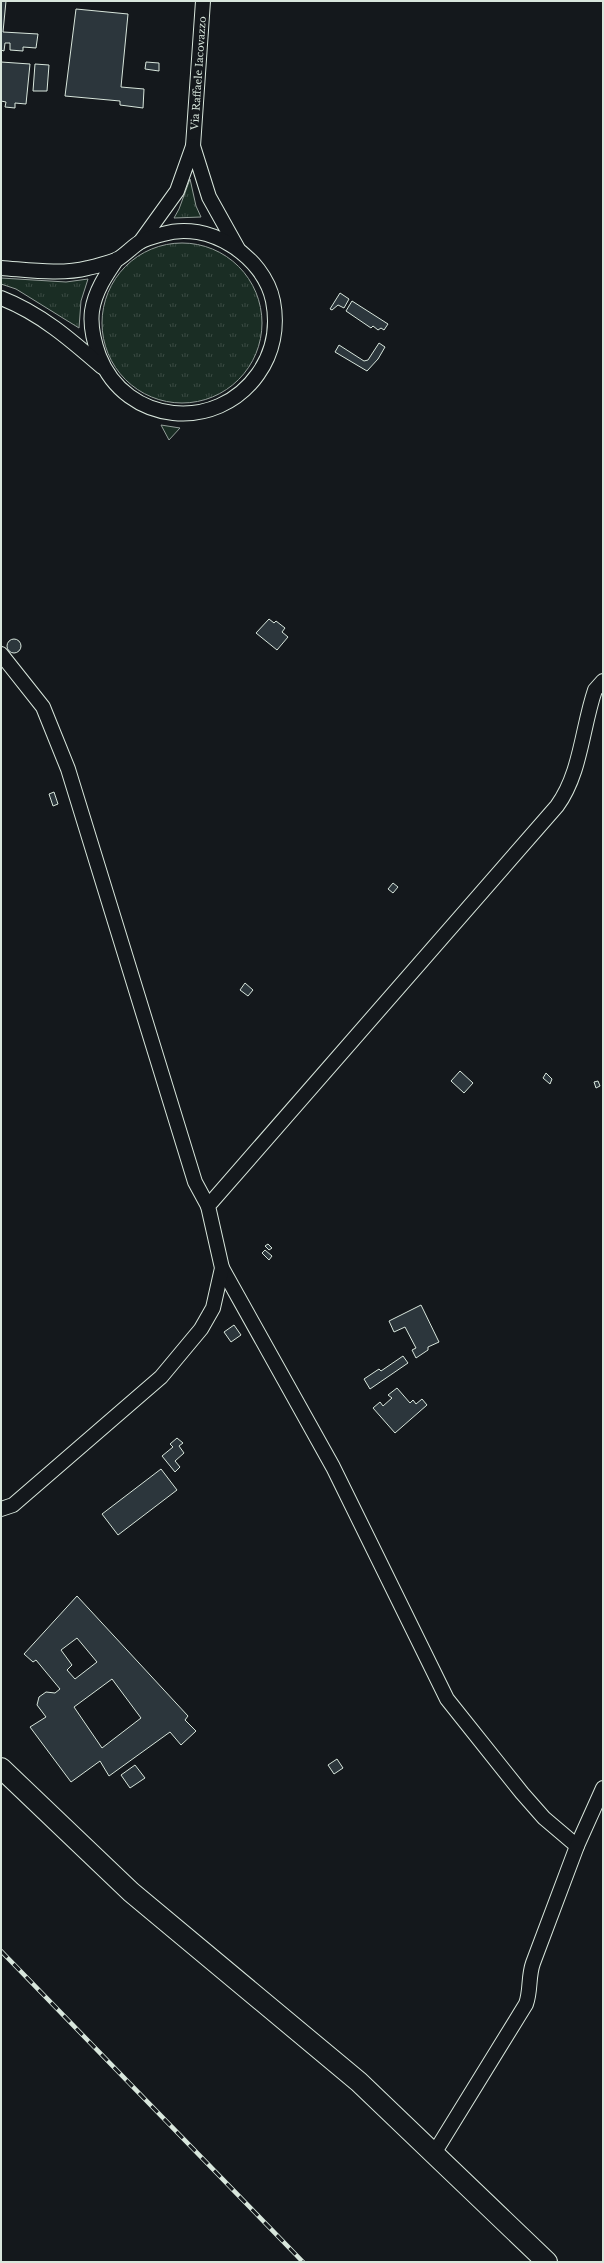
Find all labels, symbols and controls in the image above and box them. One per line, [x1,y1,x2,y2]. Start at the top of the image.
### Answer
street label: Via Raffaele Iacovazzo [188,15,208,131]

